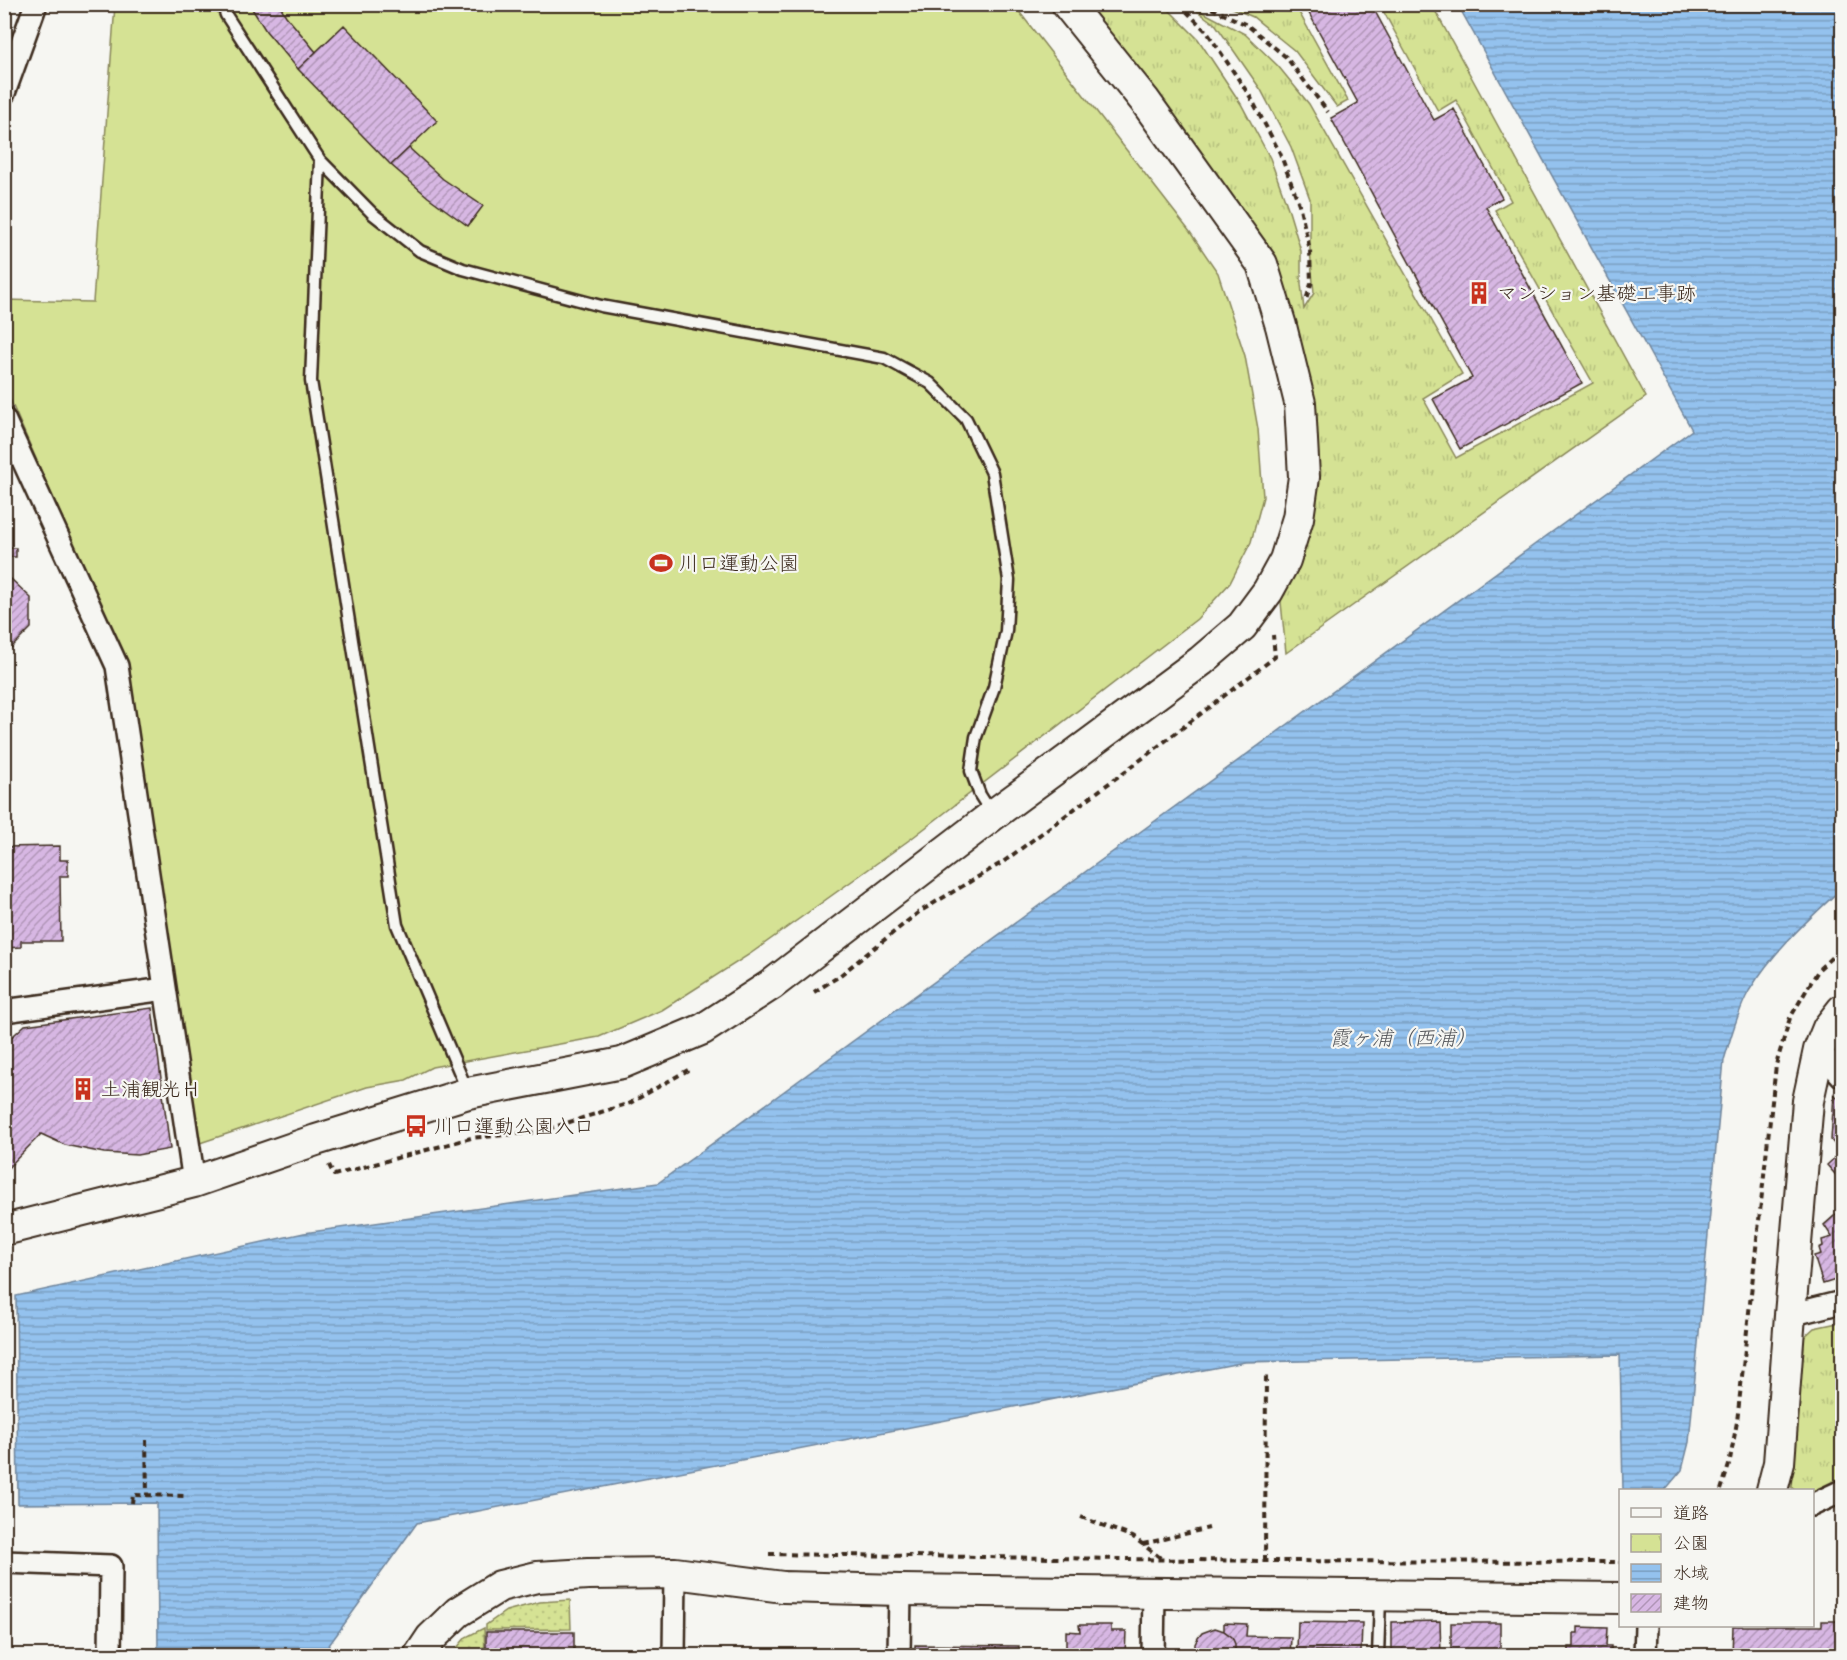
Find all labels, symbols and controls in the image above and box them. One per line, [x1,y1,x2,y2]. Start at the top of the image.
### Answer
building icon: マンション基礎工事跡 [1466,280,1492,306]
place label: マンション基礎工事跡 [1497,283,1696,308]
sports icon: 川口運動公園 [648,550,674,576]
place label: 川口運動公園 [679,554,799,578]
water label: 霞ヶ浦（西浦） [1330,1027,1477,1054]
building icon: 土浦観光Ｈ [70,1076,96,1102]
place label: 土浦観光Ｈ [101,1079,201,1104]
bus stop icon: 川口運動公園入口 [403,1113,429,1139]
place label: 川口運動公園入口 [434,1117,594,1141]
legend [1619,1489,1814,1627]
text: 道路 [1673,1504,1709,1526]
text: 公園 [1673,1535,1709,1556]
text: 水域 [1673,1564,1709,1586]
text: 建物 [1673,1594,1709,1616]

